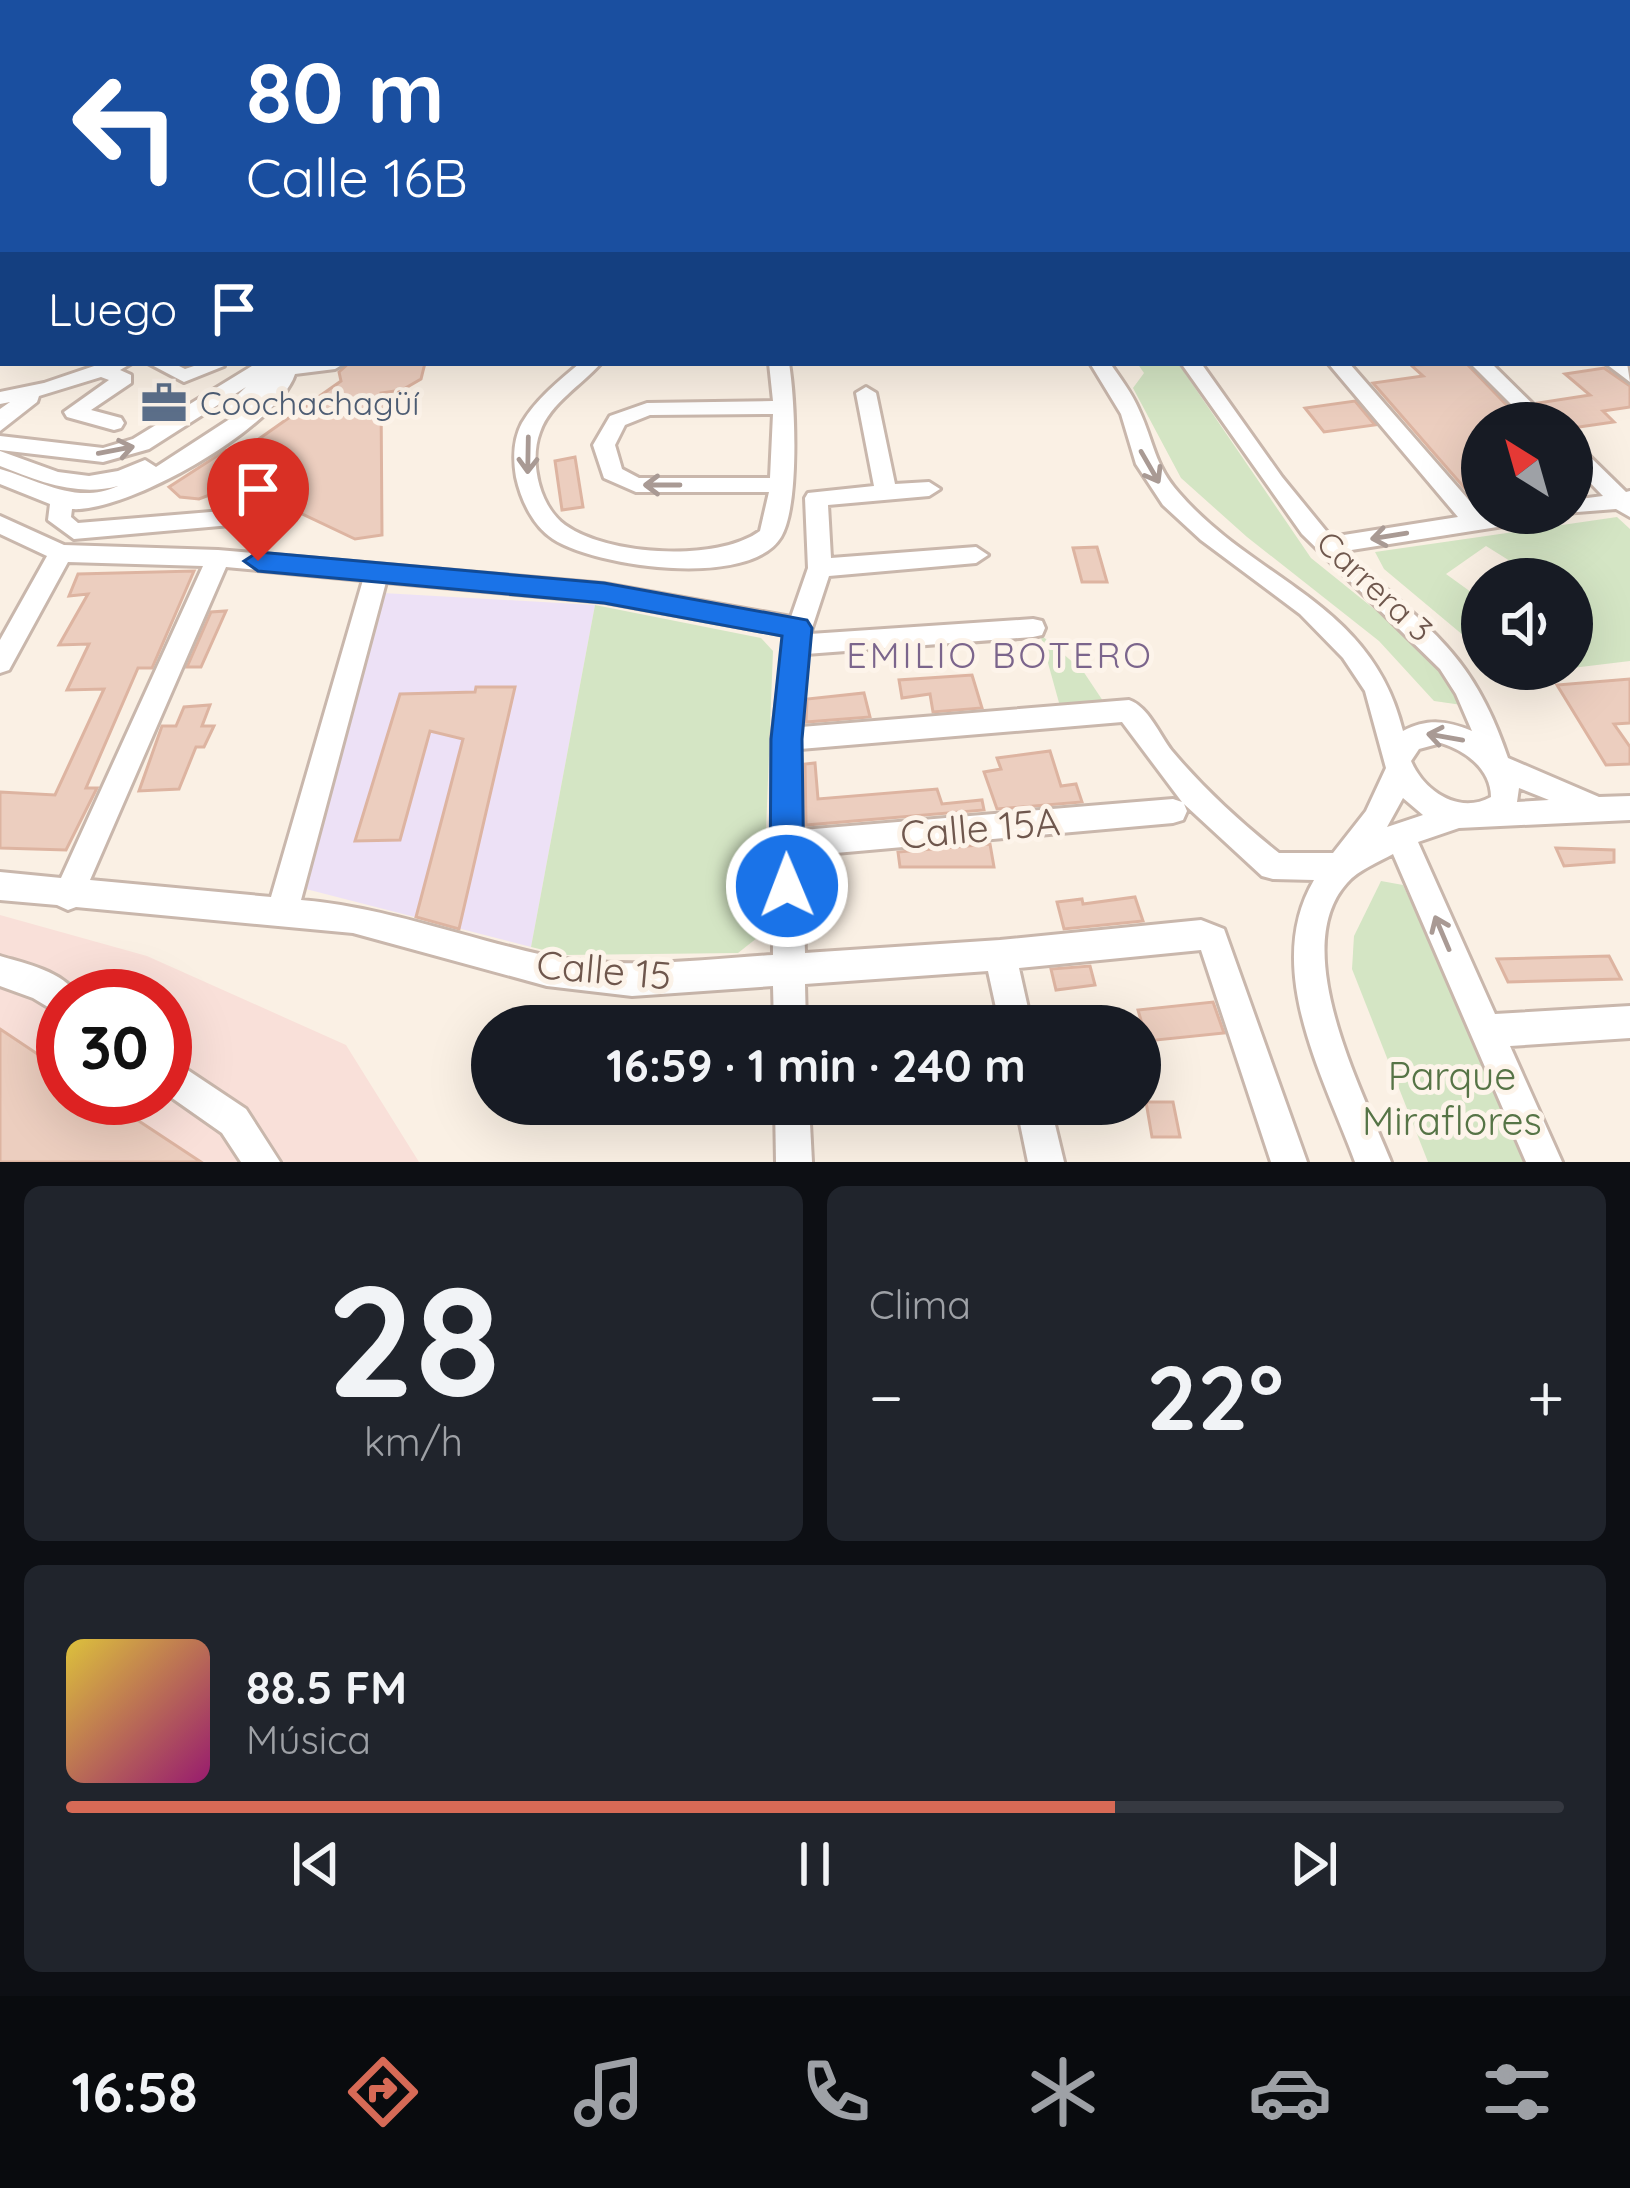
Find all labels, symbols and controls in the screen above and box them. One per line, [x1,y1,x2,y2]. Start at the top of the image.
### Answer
text: 80 m [246,39,445,144]
icon: left [48,48,204,204]
text: Calle 16B [246,143,468,211]
icon: arrive [201,276,267,342]
text: Luego [48,281,177,337]
office icon: Coochachagüí [139,378,189,428]
place label: Coochachagüí [200,382,419,423]
north arrow [1461,402,1593,534]
map controls [1461,402,1593,690]
one-way arrow [517,435,540,474]
one-way arrow [95,438,134,460]
pin [207,438,309,561]
one-way arrow [1139,449,1163,484]
icon: arrive [225,456,291,522]
one-way arrow [643,474,682,496]
street label: Carrera 3 [1309,522,1442,650]
one-way arrow [1370,525,1409,548]
button: sound [1461,558,1593,690]
district label: EMILIO BOTERO [846,632,1154,677]
one-way arrow [1426,724,1465,747]
street label: Calle 15A [898,796,1062,859]
position arrow [724,823,850,949]
one-way arrow [1430,916,1452,952]
street label: Calle 15 [535,939,673,1000]
speed limit sign: 30 [36,969,192,1125]
text: 16:59 · 1 min · 240 m [606,1037,1026,1093]
park label: Parque Miraflores [1362,1051,1542,1145]
text: 28 [326,1241,501,1436]
text: Clima [869,1280,971,1329]
text: 22° [1146,1340,1284,1453]
text: − [869,1355,903,1438]
text: + [1527,1355,1564,1438]
text: km/h [364,1417,463,1466]
text: 88.5 FM [246,1659,407,1715]
text: Música [246,1715,371,1764]
icon: previous [283,1831,349,1897]
icon: pause [782,1831,848,1897]
icon: next [1281,1831,1347,1897]
icon: directions [341,2050,425,2134]
icon: music [567,2050,651,2134]
icon: phone [794,2050,878,2134]
icon: climate [1021,2050,1105,2134]
icon: car [1248,2050,1332,2134]
icon: filters [1475,2050,1559,2134]
text: 16:58 [71,2058,198,2126]

